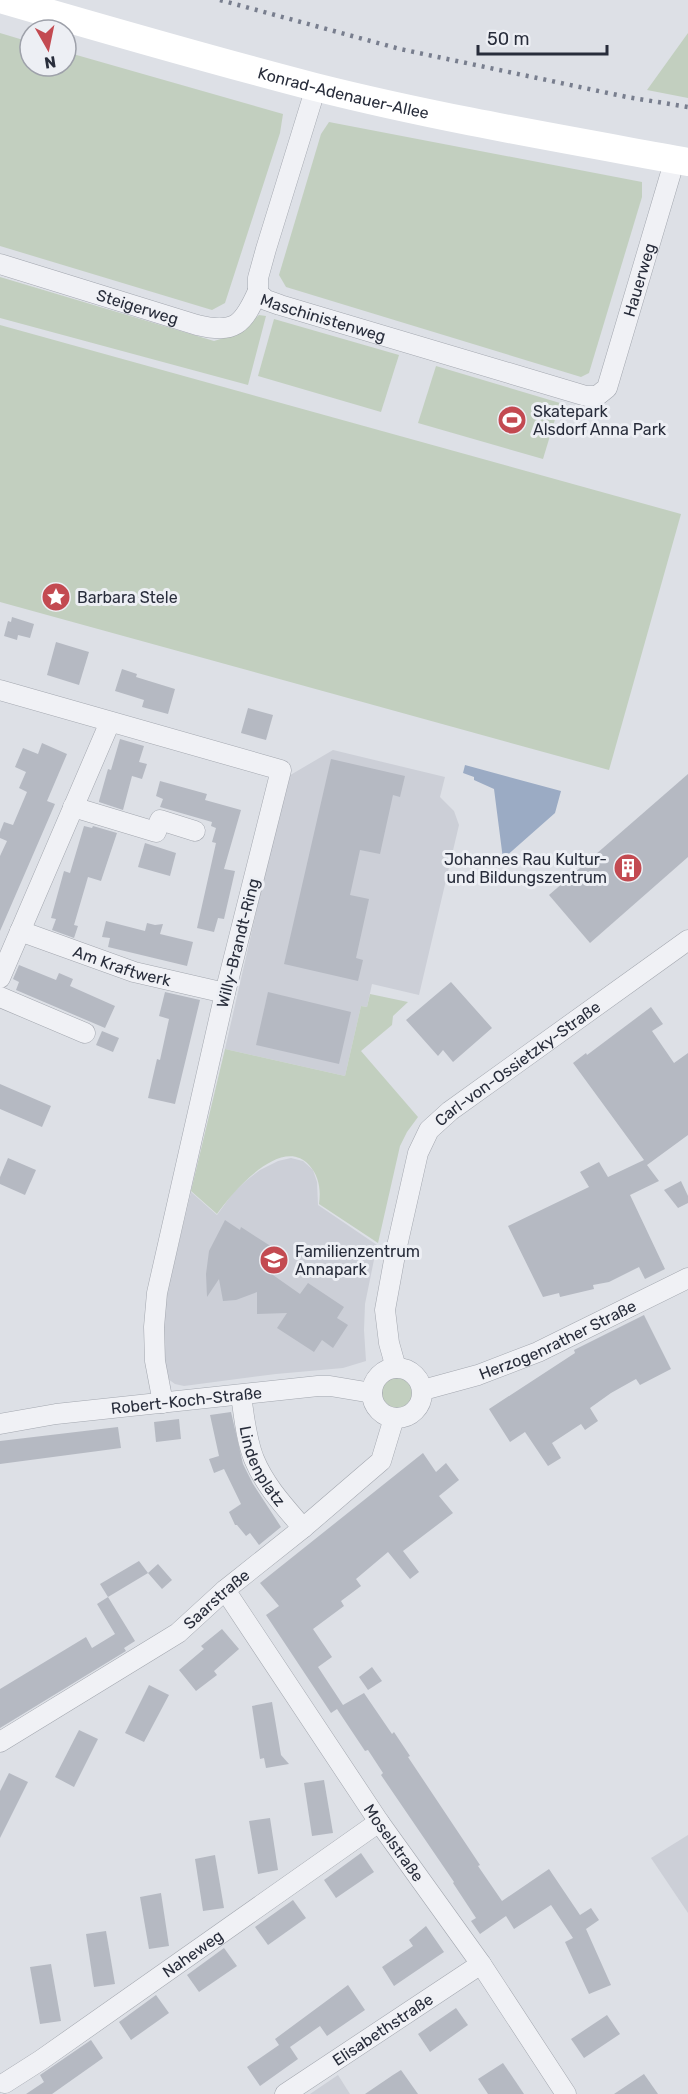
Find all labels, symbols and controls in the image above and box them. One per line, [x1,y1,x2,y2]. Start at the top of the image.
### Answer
north arrow [18,18,78,78]
scale bar [478,18,607,56]
text: 50 m [487,28,530,50]
text: N [43,52,57,73]
street label: Konrad-Adenauer-Allee [256,63,431,122]
street label: Hauerweg [619,241,659,319]
street label: Steigerweg [94,285,181,328]
street label: Maschinistenweg [258,289,388,345]
place label: Skatepark Alsdorf Anna Park [533,402,667,439]
sports icon: Skatepark Alsdorf Anna Park [496,404,528,436]
place icon: Barbara Stele [40,581,72,613]
place label: Barbara Stele [77,588,178,607]
place label: Johannes Rau Kultur- und Bildungszentrum [444,850,607,887]
building icon: Johannes Rau Kultur- und Bildungszentrum [612,852,644,884]
street label: Willy-Brandt-Ring [213,876,263,1010]
street label: Am Kraftwerk [71,941,174,990]
street label: Carl-von-Ossietzky-Straße [431,997,604,1130]
place label: Familienzentrum Annapark [295,1242,420,1279]
school or university icon: Familienzentrum Annapark [258,1244,290,1276]
street label: Herzogenrather Straße [476,1296,639,1383]
street label: Robert-Koch-Straße [110,1383,263,1418]
street label: Lindenplatz [236,1424,290,1510]
street label: Saarstraße [179,1565,253,1633]
street label: Moselstraße [360,1800,428,1885]
street label: Naheweg [159,1926,226,1981]
street label: Elisabethstraße [329,1989,436,2069]

